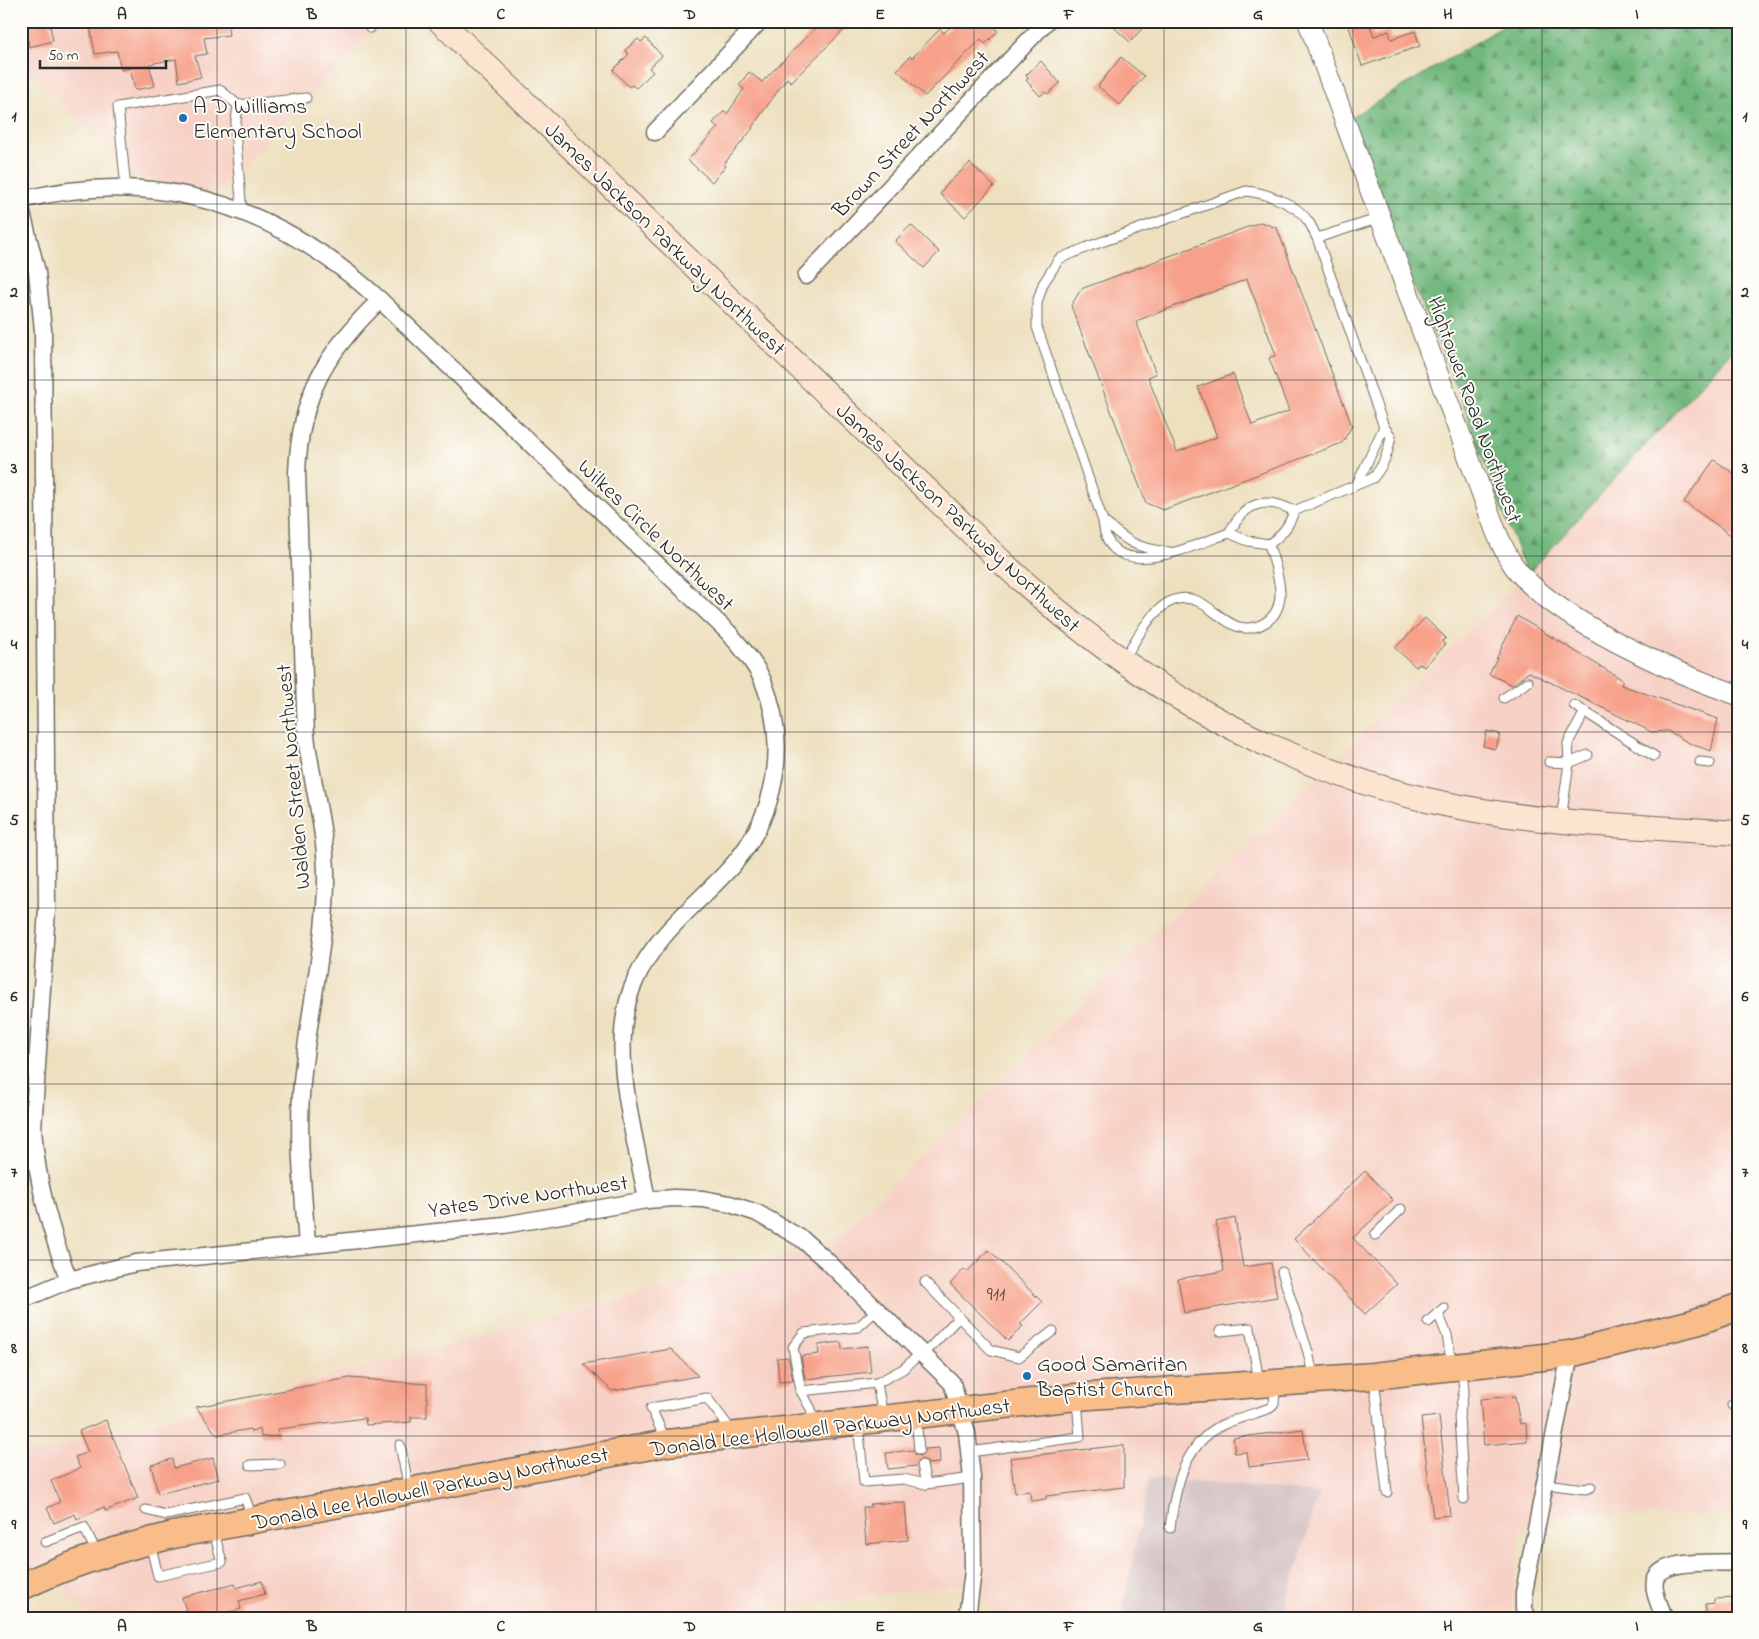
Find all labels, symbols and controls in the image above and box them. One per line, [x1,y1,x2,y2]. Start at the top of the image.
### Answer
text: A [117,3,127,27]
text: B [306,3,318,27]
text: C [497,3,506,27]
text: D [683,3,696,27]
text: E [875,3,885,27]
text: F [1063,3,1075,27]
text: G [1253,3,1263,27]
text: H [1443,3,1453,27]
text: I [1635,3,1639,27]
scale bar [40,38,166,70]
street label: Brown Street Northwest [825,44,999,227]
text: 50 m [48,45,79,67]
place label: A D Williams Elementary School [193,92,362,150]
text: 1 [11,105,17,129]
text: 1 [1742,105,1748,129]
marker: A D Williams Elementary School [177,112,189,124]
street label: James Jackson Parkway Northwest [535,116,792,366]
text: 2 [9,281,18,305]
text: 2 [1740,281,1749,305]
street label: Hightower Road Northwest [1416,292,1529,529]
street label: James Jackson Parkway Northwest [827,397,1087,643]
street label: Wilkes Circle Northwest [569,453,741,620]
text: 3 [10,457,18,481]
text: 3 [1741,457,1749,481]
text: 4 [10,633,18,657]
text: 4 [1741,633,1749,657]
street label: Walden Street Northwest [269,662,321,891]
text: 5 [9,809,19,833]
text: 5 [1740,809,1750,833]
text: 6 [9,985,18,1009]
text: 6 [1740,985,1749,1009]
text: 7 [11,1161,18,1185]
text: 7 [1742,1161,1749,1185]
street label: Yates Drive Northwest [427,1168,631,1228]
house number: 911 [987,1281,1005,1310]
text: 8 [10,1337,17,1361]
text: 8 [1741,1337,1748,1361]
place label: Good Samaritan Baptist Church [1036,1350,1187,1407]
marker: Good Samaritan Baptist Church [1021,1370,1033,1382]
street label: Donald Lee Hollowell Parkway Northwest [648,1391,1013,1468]
street label: Donald Lee Hollowell Parkway Northwest [249,1440,612,1541]
text: 9 [11,1513,17,1537]
text: 9 [1742,1513,1748,1537]
text: A [117,1615,127,1639]
text: B [306,1615,318,1639]
text: C [497,1615,506,1639]
text: D [683,1615,696,1639]
text: E [875,1615,885,1639]
text: F [1063,1615,1075,1639]
text: G [1253,1615,1263,1639]
text: H [1443,1615,1453,1639]
text: I [1635,1615,1639,1639]

